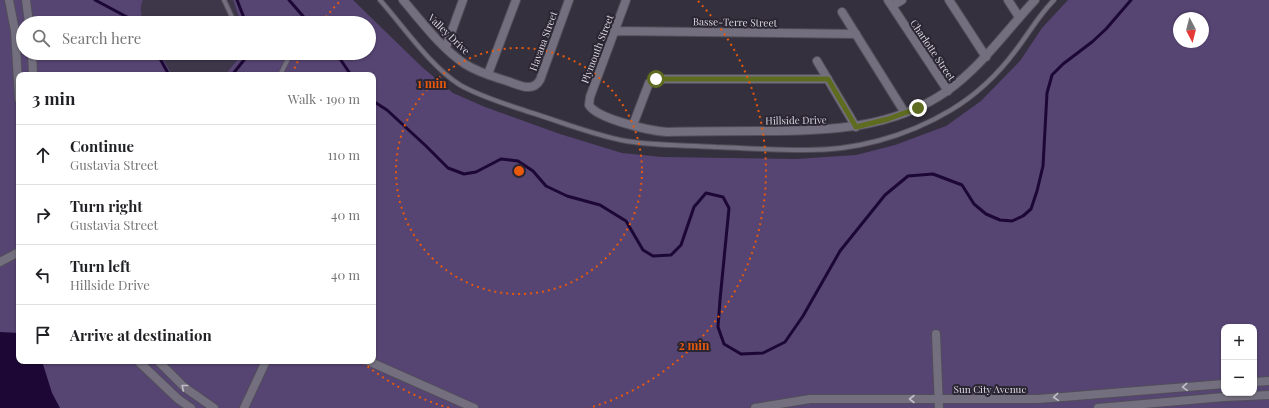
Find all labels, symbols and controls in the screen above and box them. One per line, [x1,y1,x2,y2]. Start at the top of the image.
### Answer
street label: Havana Street [526,9,560,73]
street label: Valley Drive [424,10,473,57]
street label: Plymouth Street [577,12,617,85]
north arrow [1173,12,1209,48]
street label: Basse-Terre Street [693,14,778,30]
search box [16,16,376,60]
street label: Charlotte Street [907,17,959,84]
icon: search [30,27,52,49]
text: Search here [62,28,141,48]
route start [647,70,665,88]
text: 1 min [417,75,447,91]
text: 3 min [32,87,75,109]
text: Walk · 190 m [288,90,360,107]
route end [909,99,927,117]
street label: Hillside Drive [765,112,827,128]
text: Continue [70,136,134,156]
icon: ahead [32,144,54,166]
text: 110 m [328,146,360,163]
text: Gustavia Street [70,156,158,173]
centre of rings [512,164,526,178]
text: Turn right [70,196,143,216]
icon: right [32,204,54,226]
text: 40 m [331,206,360,223]
text: Gustavia Street [70,216,158,233]
text: Turn left [70,256,131,276]
icon: left [32,264,54,286]
text: 40 m [331,266,360,283]
text: Hillside Drive [70,276,150,293]
icon: arrive [32,324,54,346]
map controls [1221,324,1257,396]
button: + [1221,324,1257,360]
text: Arrive at destination [70,325,212,345]
text: 2 min [679,337,710,353]
button: − [1221,360,1257,396]
street label: Sun City Avenue [954,382,1026,396]
one-way arrow [1182,383,1188,392]
one-way arrow [182,384,189,391]
one-way arrow [1053,393,1059,402]
one-way arrow [909,395,915,403]

